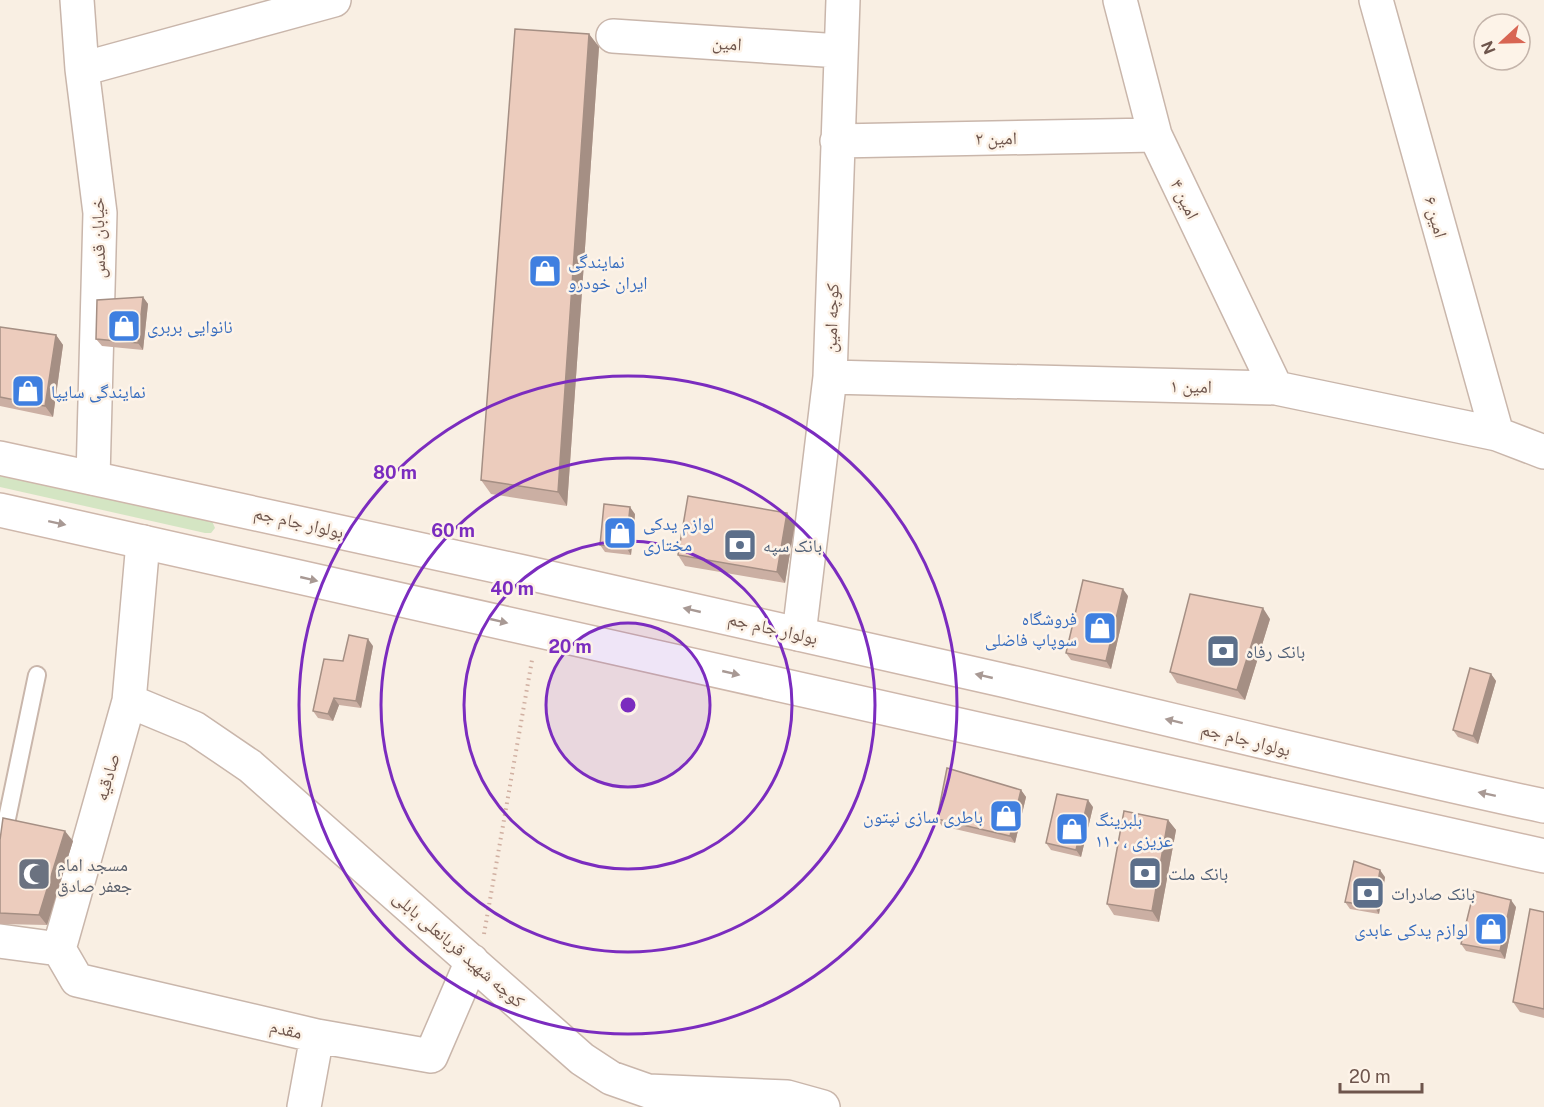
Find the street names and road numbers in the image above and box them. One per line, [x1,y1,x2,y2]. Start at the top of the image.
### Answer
street label: امین [711,31,742,56]
street label: امین ۲ [975,127,1017,150]
street label: امین ۴ [1165,176,1204,223]
street label: امین ۶ [1419,194,1452,240]
street label: خیابان قدس [87,197,110,279]
street label: کوچه امین [819,282,844,353]
street label: امین ۱ [1170,375,1212,398]
street label: بولوار جام جم [252,501,346,544]
street label: بولوار جام جم [726,607,820,650]
street label: بولوار جام جم [1199,718,1293,762]
street label: صادقیه [90,751,124,803]
street label: کوچه شهید قربانعلی بابلی [388,886,529,1013]
street label: مقدم [267,1015,304,1045]

